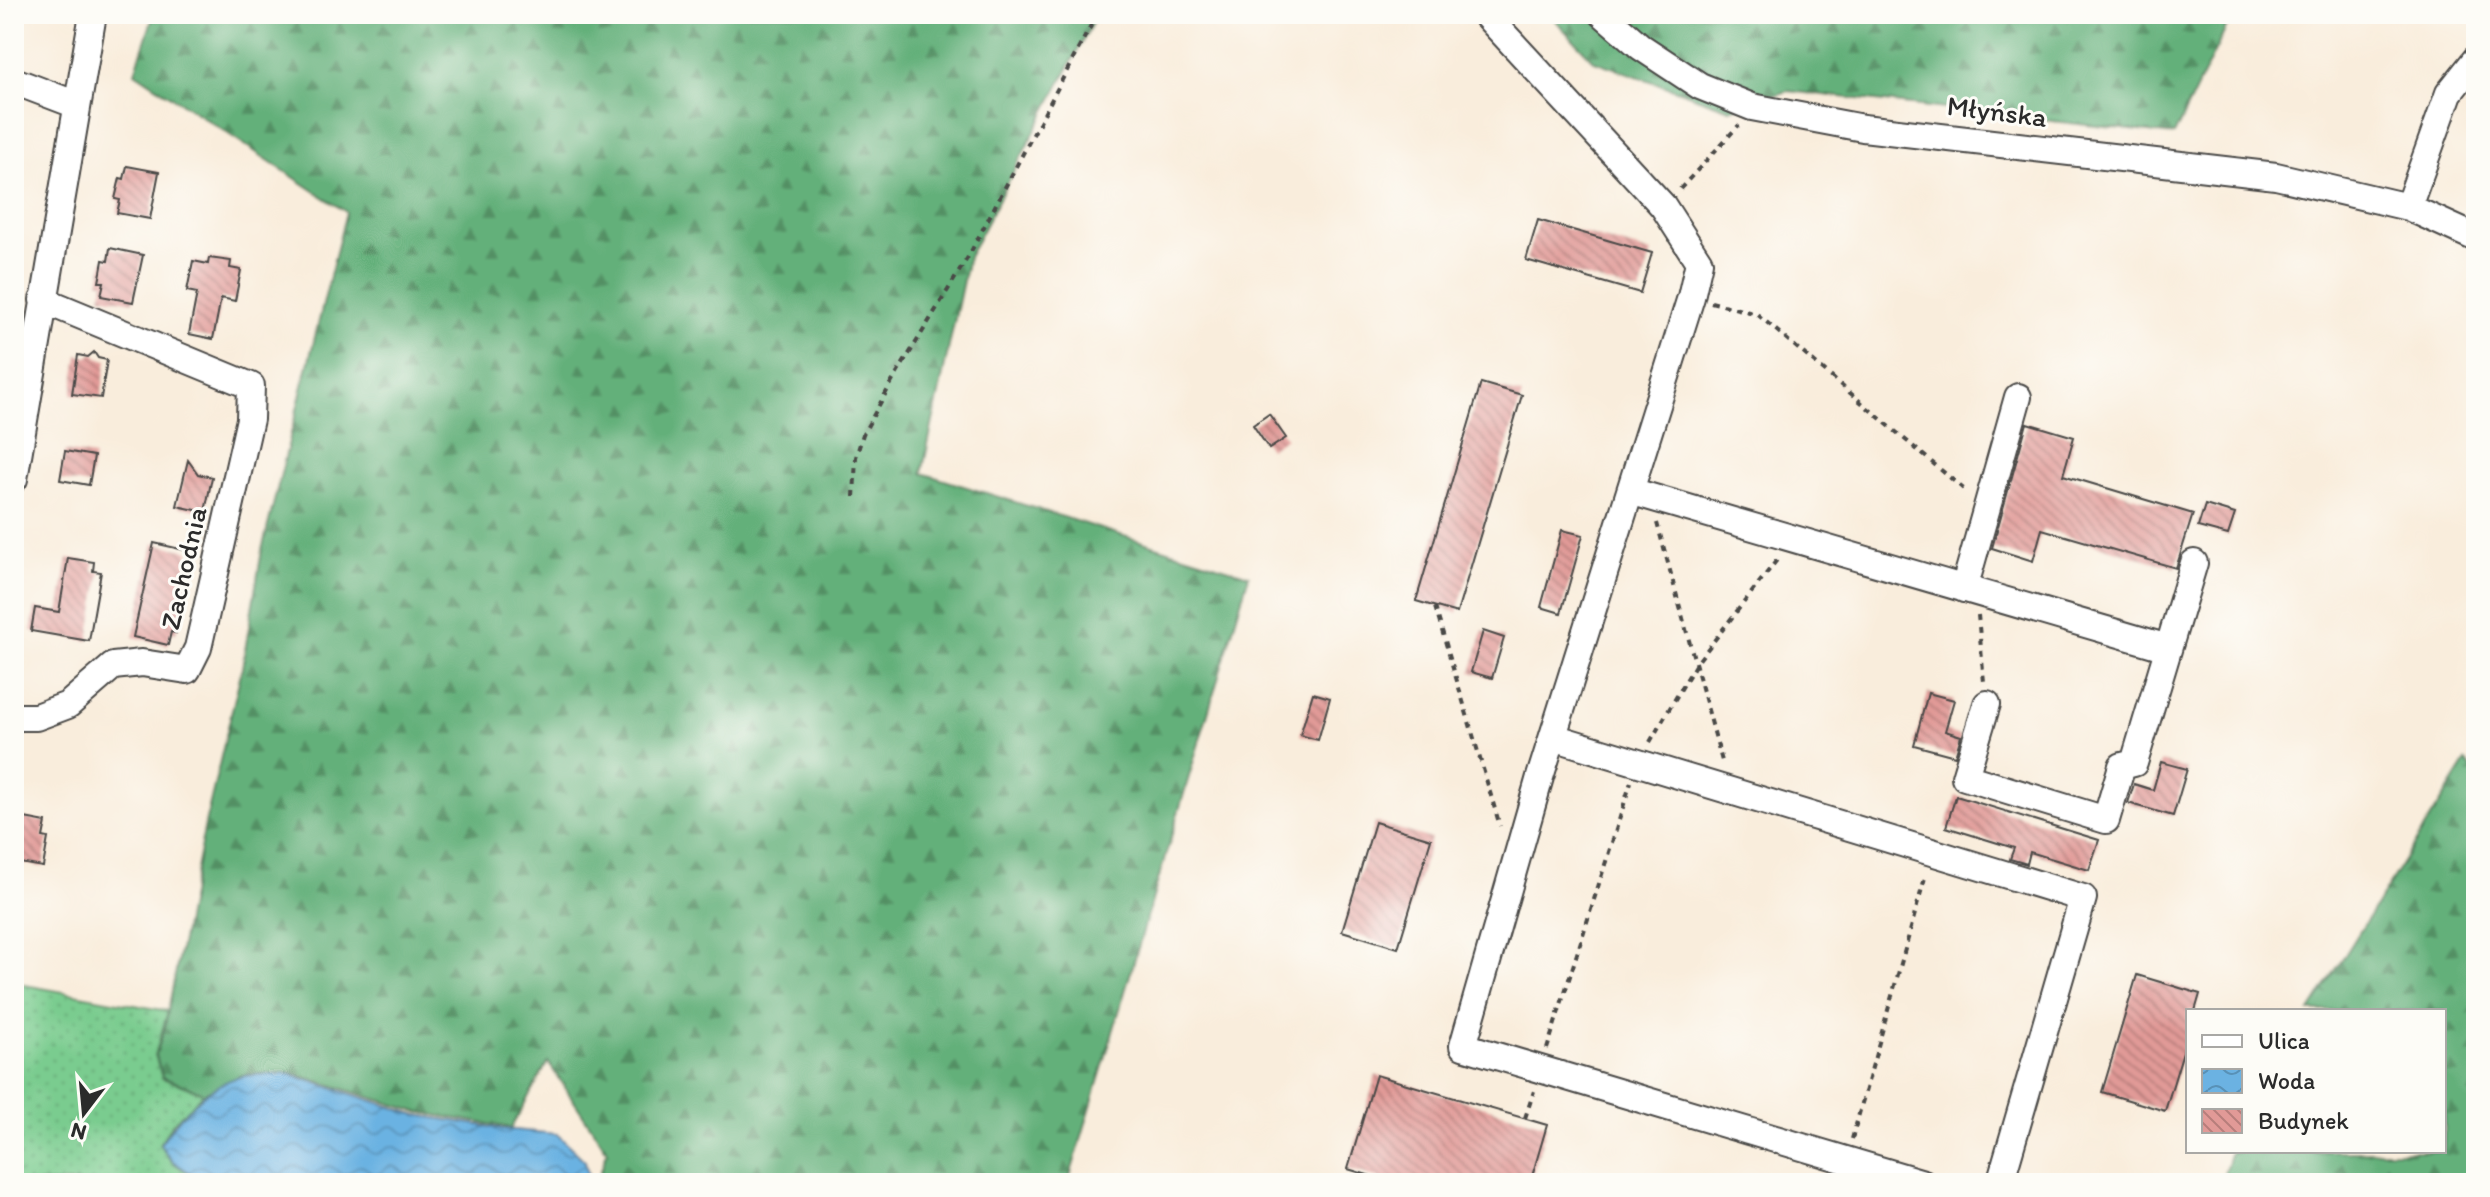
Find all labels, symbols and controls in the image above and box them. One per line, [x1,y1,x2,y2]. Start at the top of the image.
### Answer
street label: Młyńska [1945,88,2049,134]
street label: Zachodnia [152,503,214,633]
legend [2186,1009,2446,1153]
text: Ulica [2258,1026,2310,1055]
text: Woda [2258,1066,2315,1095]
north arrow [44,1073,124,1153]
text: Budynek [2258,1106,2349,1135]
text: N [68,1117,89,1147]

